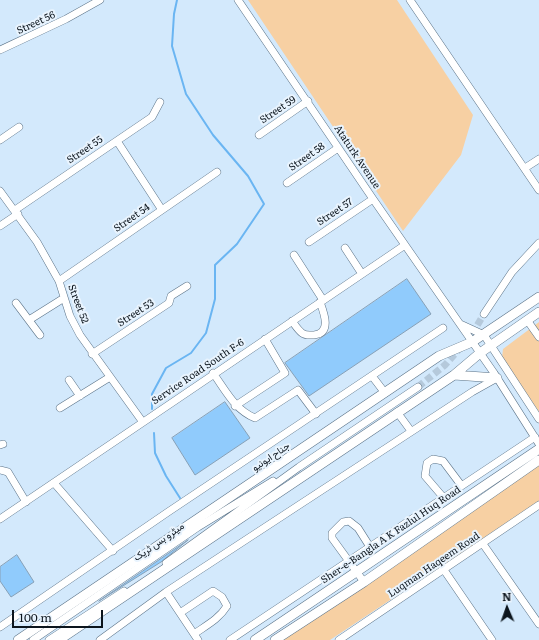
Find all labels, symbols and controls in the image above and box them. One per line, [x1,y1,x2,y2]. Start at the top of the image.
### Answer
street label: Street 56 [15,9,57,37]
street label: Street 59 [258,94,298,126]
street label: Ataturk Avenue [331,123,383,191]
street label: Street 55 [65,134,105,166]
street label: Street 58 [287,140,327,174]
street label: Street 57 [315,196,355,228]
street label: Street 54 [112,201,152,235]
street label: Street 52 [65,283,91,325]
street label: Street 53 [115,297,157,329]
street label: Service Road South F-6 [150,337,246,407]
street label: جناح ایونیو [250,440,292,474]
street label: Sher-e-Bangla A K Fazlul Huq Road [319,484,463,586]
street label: میٹرو بس ٹریک [131,520,187,564]
street label: Luqman Haqeem Road [386,530,482,600]
north arrow [487,588,527,628]
text: N [502,588,511,604]
scale bar [14,602,105,628]
text: 100 m [19,608,52,626]

